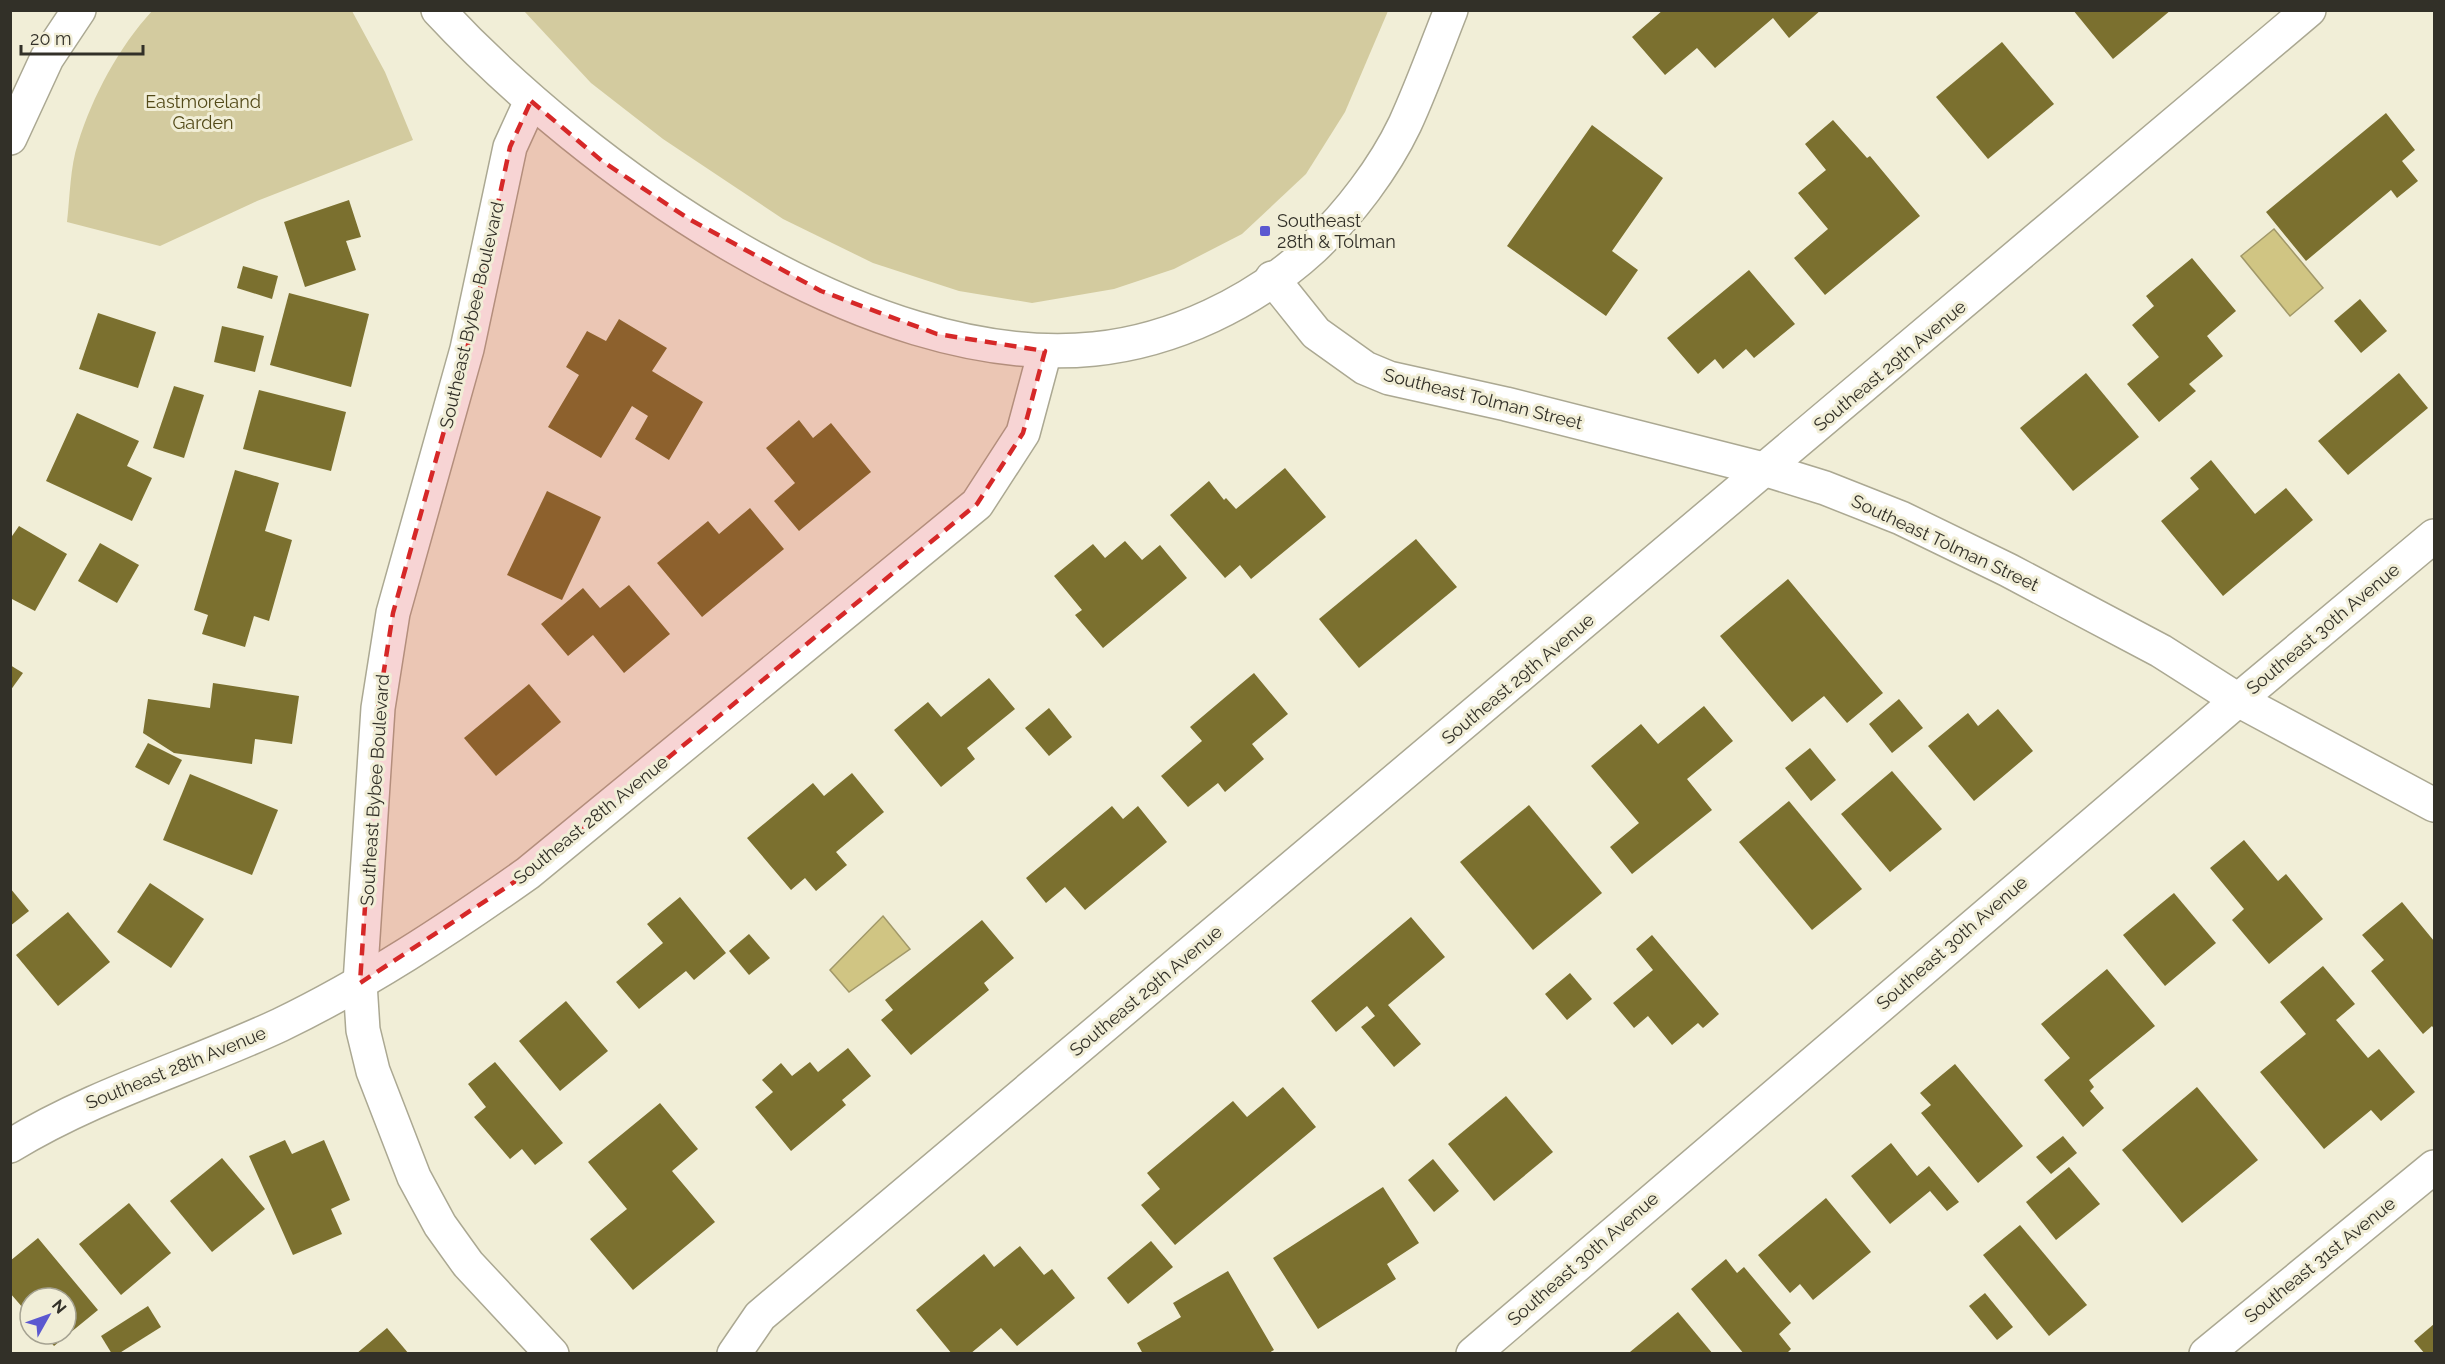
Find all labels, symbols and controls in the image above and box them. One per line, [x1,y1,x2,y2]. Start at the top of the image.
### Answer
scale bar [21,18,142,56]
text: 20 m [30,28,72,49]
park label: Eastmoreland Garden [145,91,261,133]
street label: Southeast Bybee Boulevard [435,199,508,430]
place label: Southeast 28th & Tolman [1277,210,1396,252]
marker: Southeast 28th & Tolman [1258,224,1272,238]
street label: Southeast 29th Avenue [1809,296,1970,435]
street label: Southeast Tolman Street [1382,364,1585,433]
street label: Southeast Tolman Street [1848,490,2042,595]
street label: Southeast 30th Avenue [2242,558,2404,699]
street label: Southeast 29th Avenue [1437,609,1598,748]
street label: Southeast Bybee Boulevard [356,673,393,906]
street label: Southeast 28th Avenue [509,751,672,888]
street label: Southeast 30th Avenue [1872,871,2032,1014]
street label: Southeast 29th Avenue [1065,921,1226,1060]
street label: Southeast 28th Avenue [83,1022,269,1113]
street label: Southeast 30th Avenue [1503,1187,1663,1330]
street label: Southeast 31st Avenue [2240,1192,2400,1327]
north arrow [18,1286,78,1346]
text: N [48,1296,70,1317]

